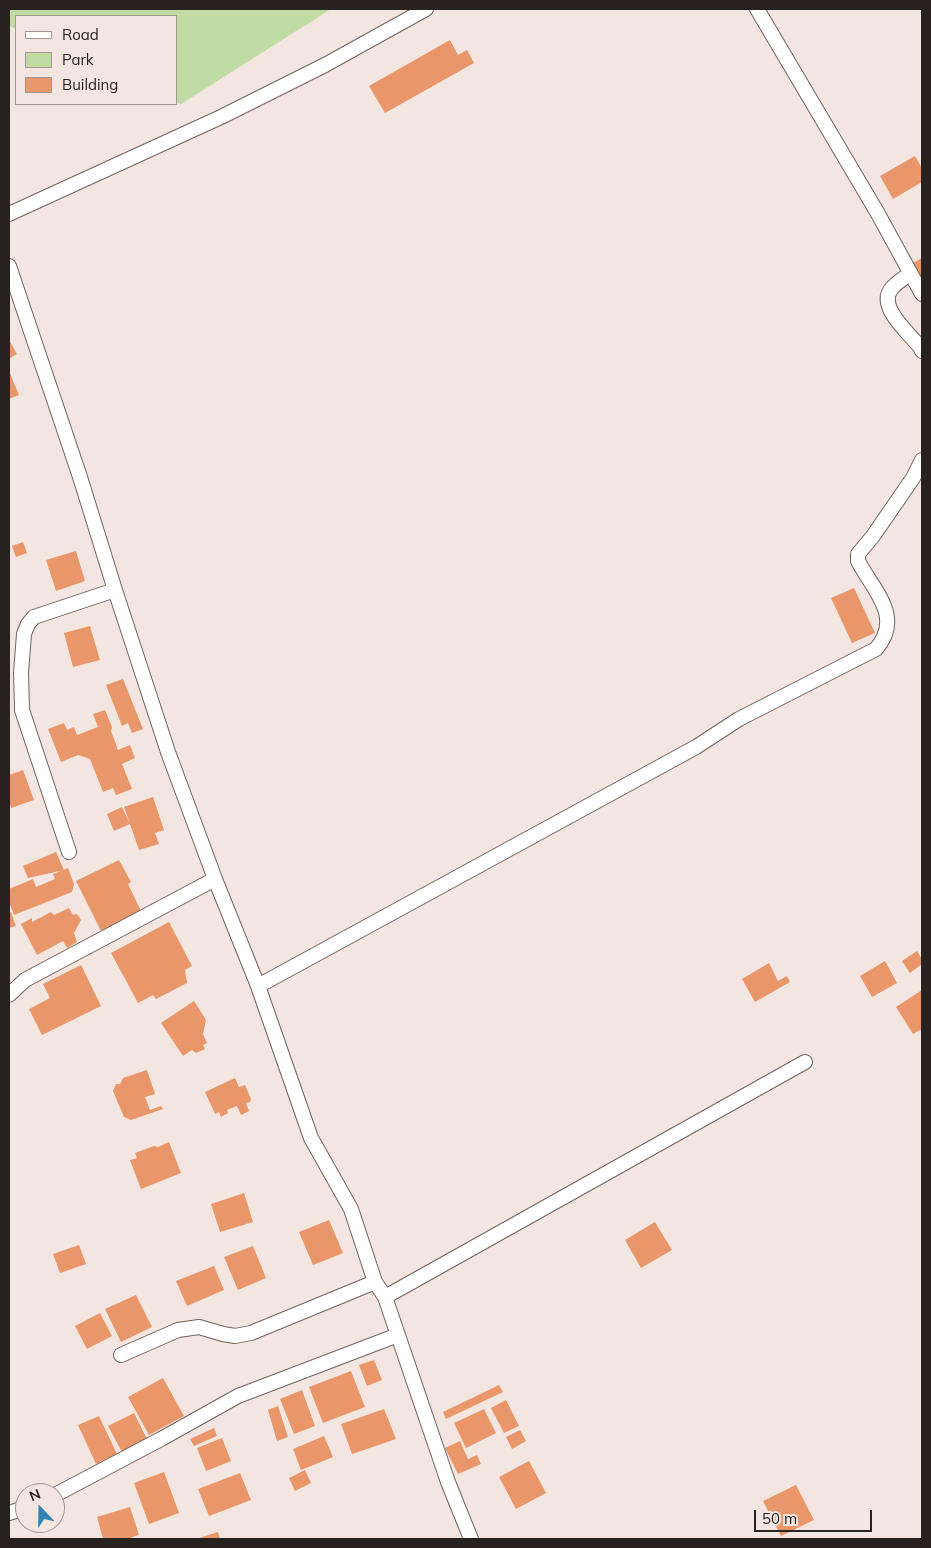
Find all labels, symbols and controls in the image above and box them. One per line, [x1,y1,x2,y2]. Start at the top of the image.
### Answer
legend [15,15,178,105]
text: Road [62,25,99,44]
text: Park [62,50,94,69]
text: Building [62,75,118,94]
north arrow [15,1483,65,1533]
text: N [27,1485,43,1505]
scale bar [756,1500,874,1532]
text: 50 m [762,1509,797,1528]

